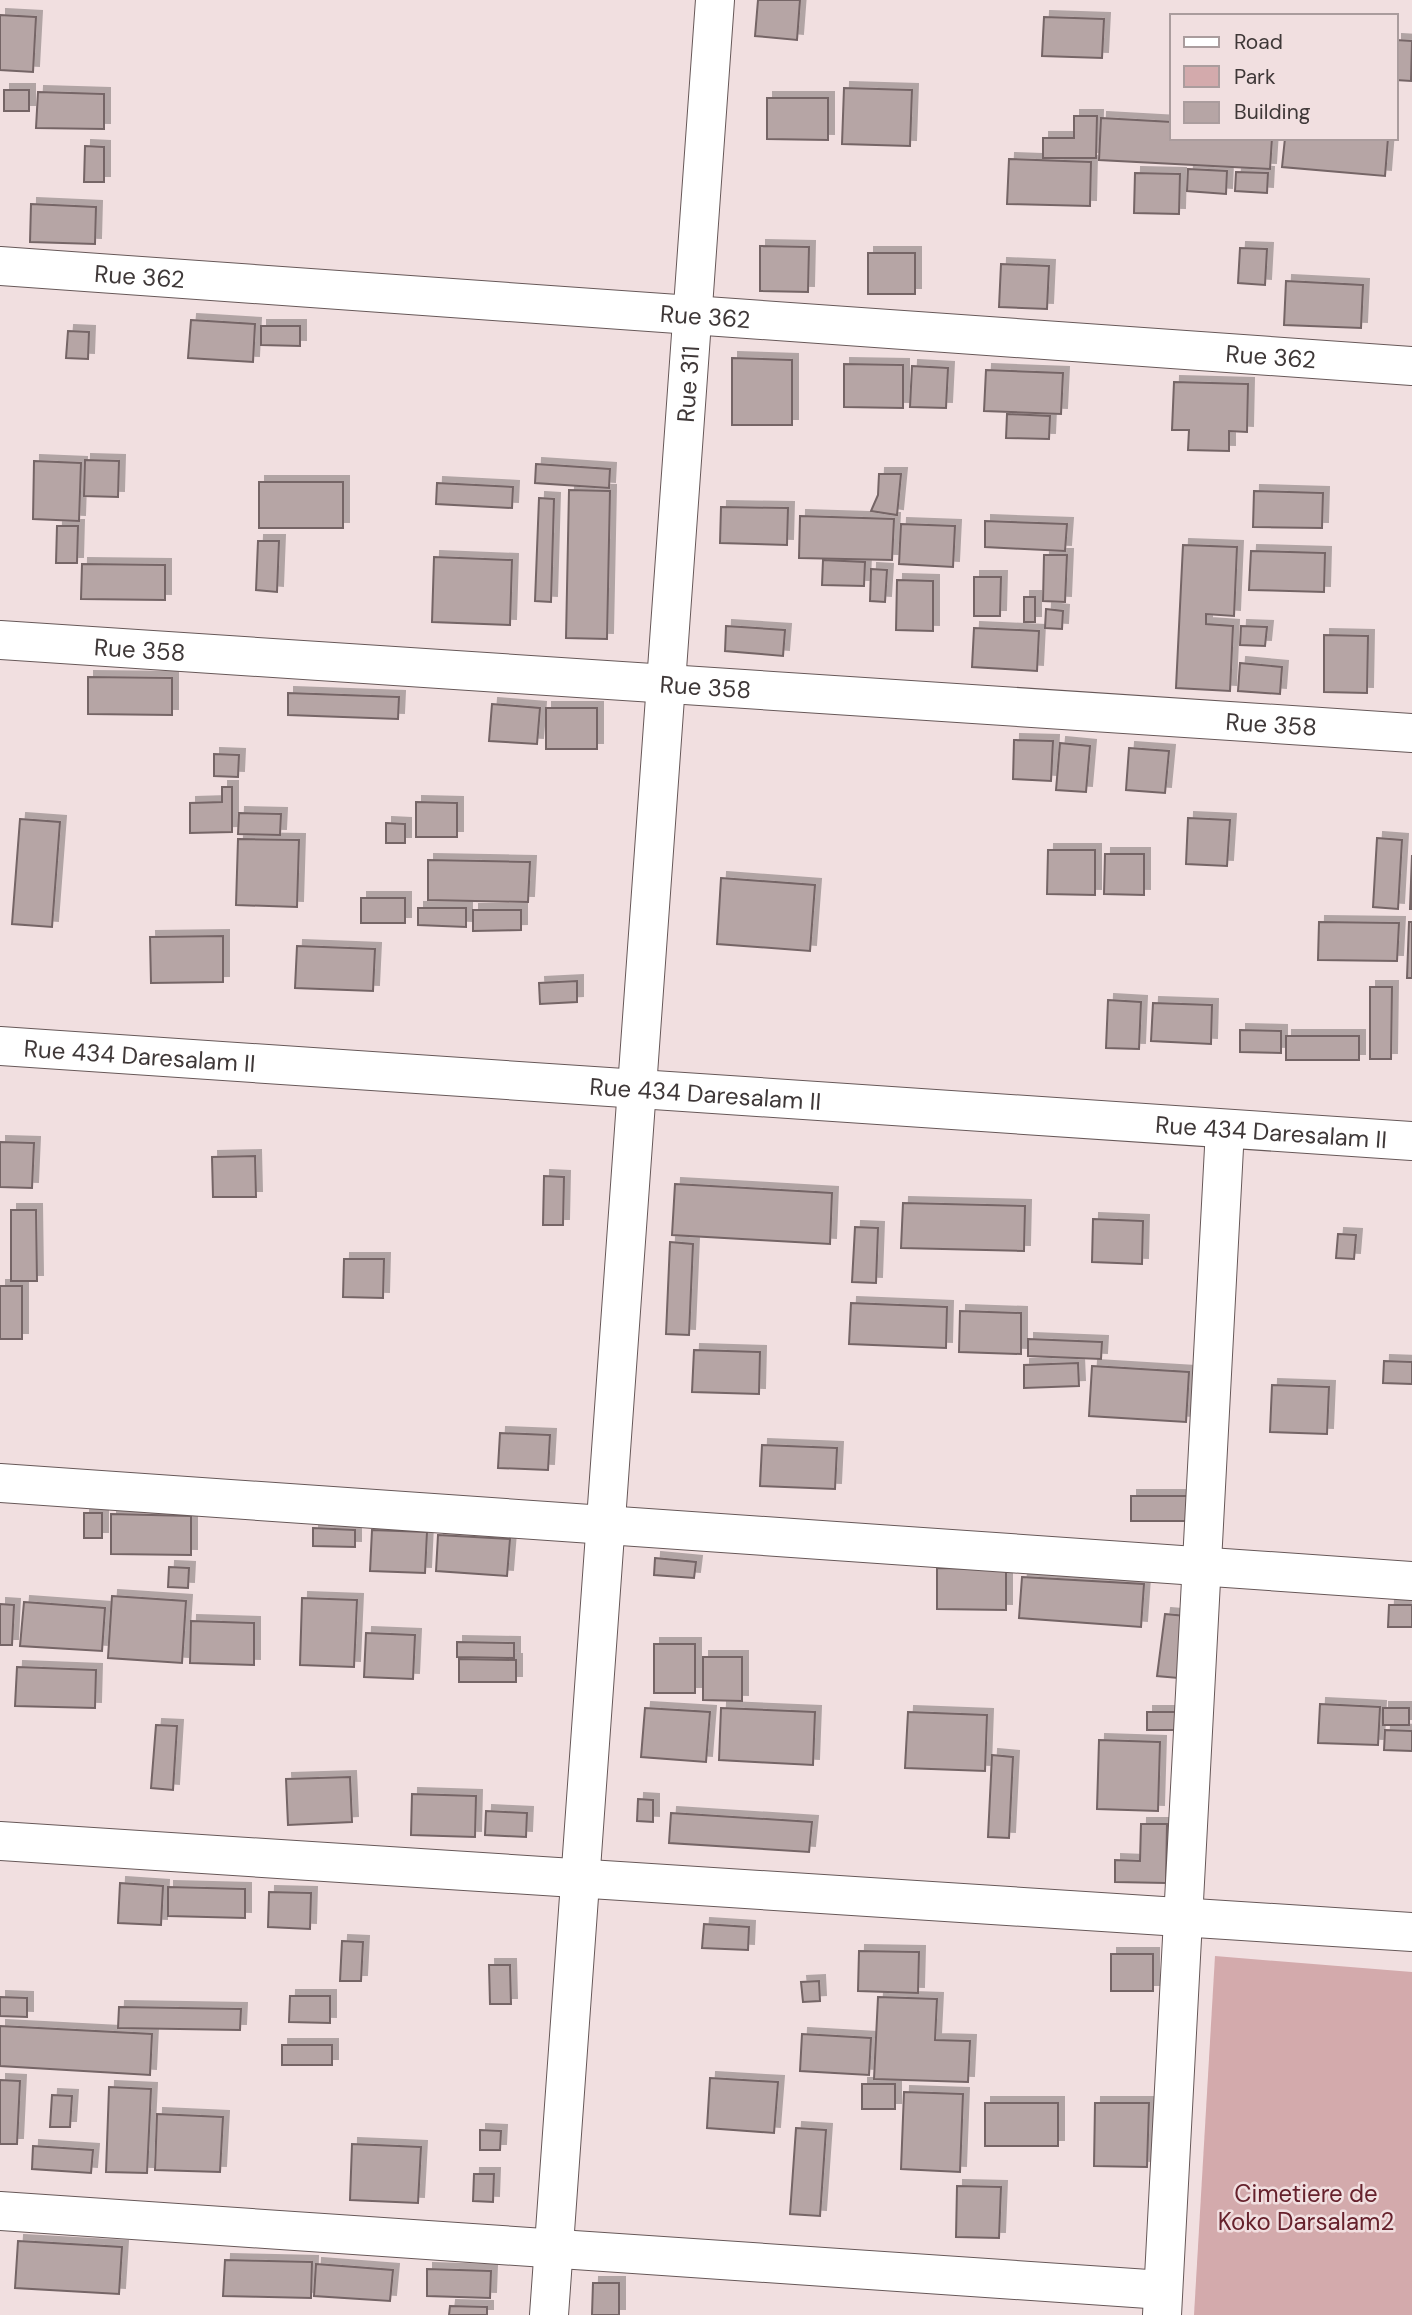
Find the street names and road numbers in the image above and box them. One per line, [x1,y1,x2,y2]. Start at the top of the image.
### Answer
street label: Rue 362 [93,257,186,295]
street label: Rue 362 [659,297,751,335]
street label: Rue 362 [1225,337,1317,375]
street label: Rue 311 [669,345,706,423]
street label: Rue 358 [93,631,186,668]
street label: Rue 358 [659,668,752,705]
street label: Rue 358 [1225,705,1318,742]
street label: Rue 434 Daresalam II [23,1032,256,1079]
street label: Rue 434 Daresalam II [589,1070,822,1117]
street label: Rue 434 Daresalam II [1154,1108,1388,1155]

